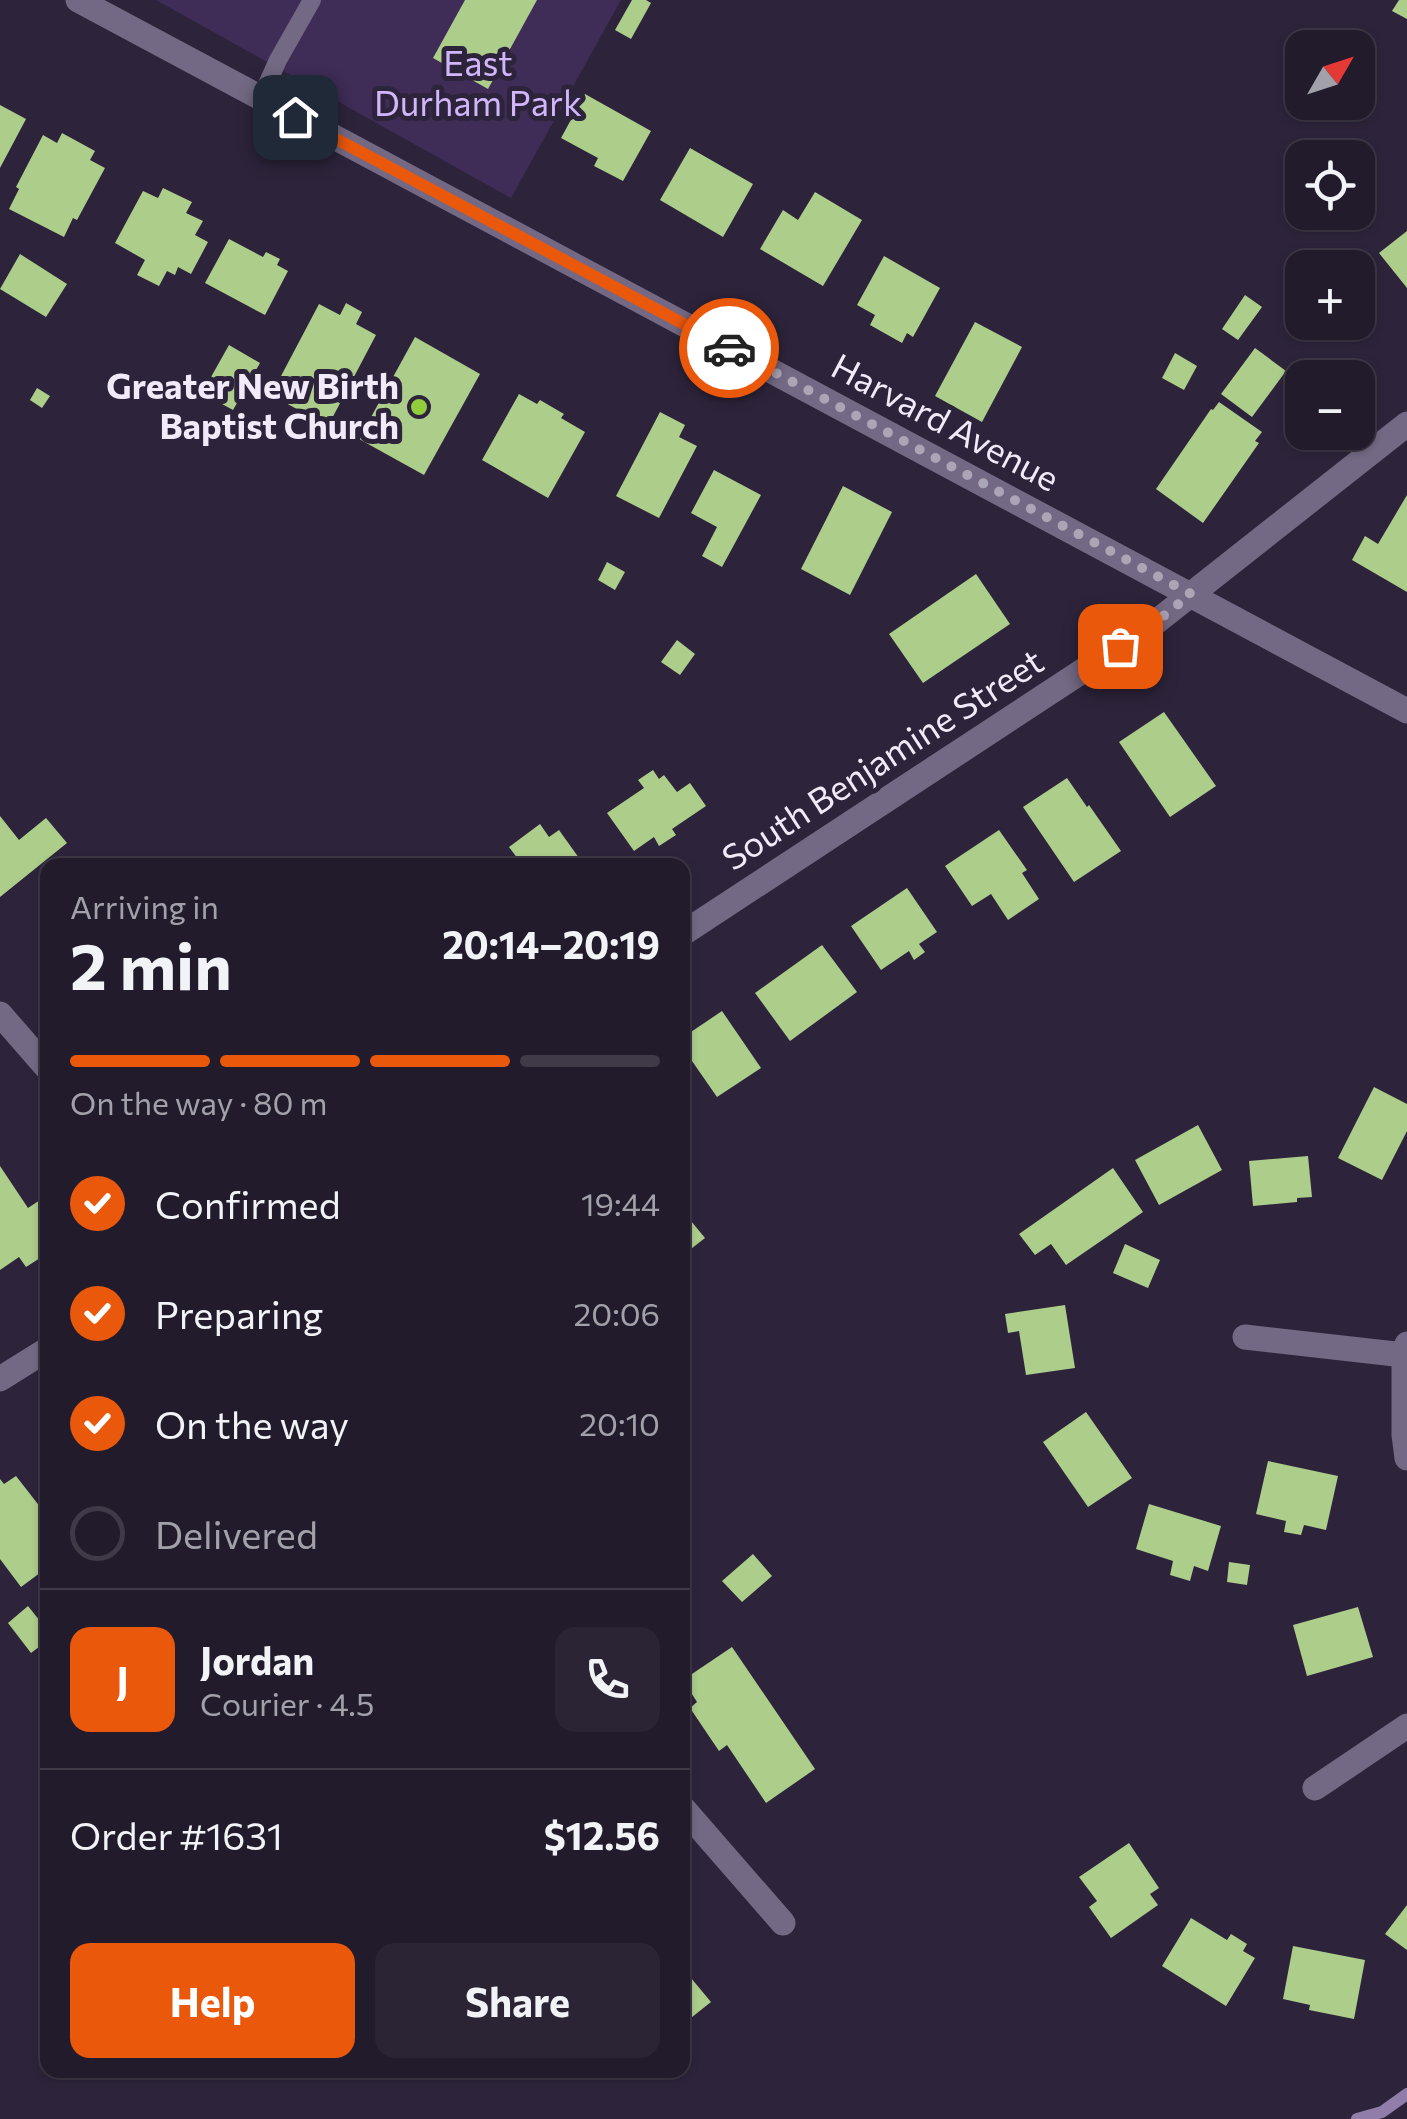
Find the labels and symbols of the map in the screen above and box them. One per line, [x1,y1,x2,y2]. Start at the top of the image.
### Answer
north arrow [1285,30,1375,120]
park label: East Durham Park [374,40,582,123]
pin [253,75,338,160]
courier [679,298,779,398]
street label: Harvard Avenue [825,343,1067,499]
place label: Greater New Birth Baptist Church [106,363,399,446]
marker: Greater New Birth Baptist Church [408,396,430,418]
pin [1078,604,1163,689]
street label: South Benjamine Street [713,638,1050,878]

